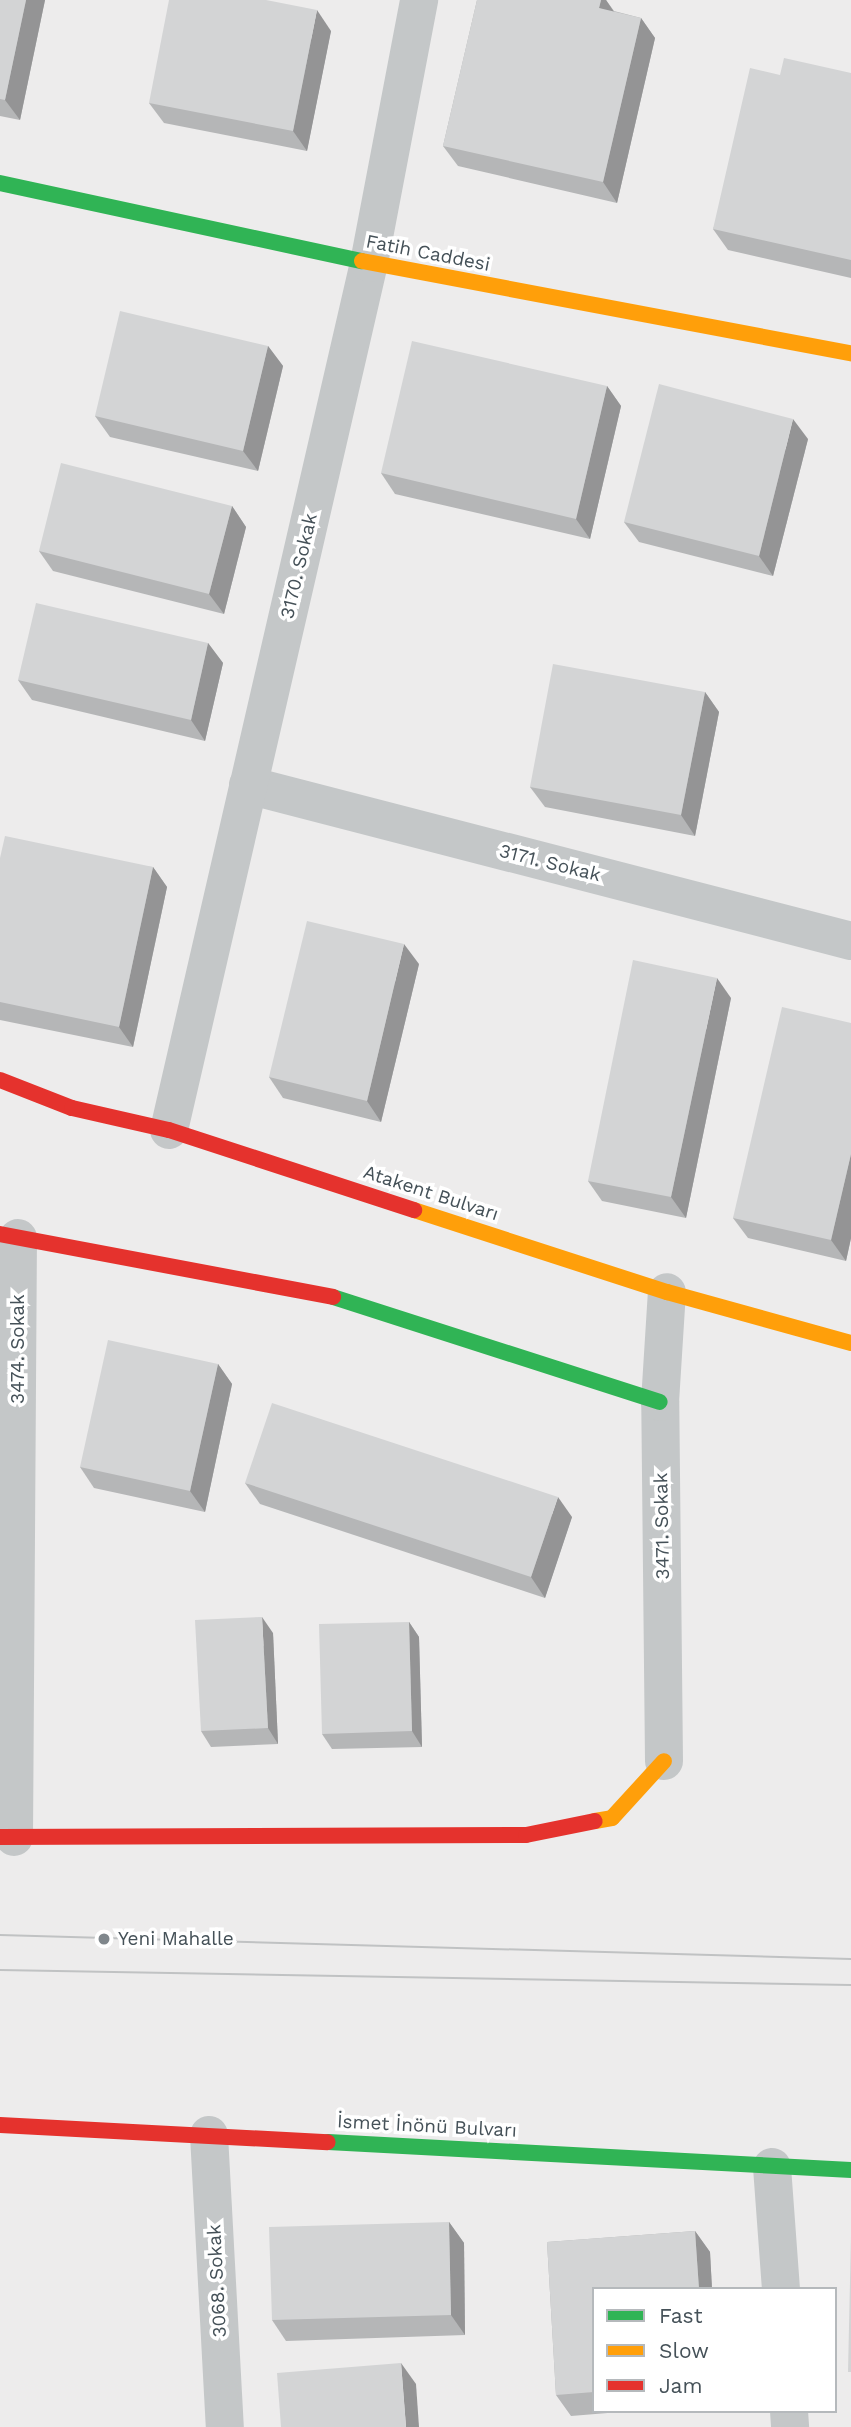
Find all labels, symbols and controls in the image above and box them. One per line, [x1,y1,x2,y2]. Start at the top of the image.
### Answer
street label: Fatih Caddesi [364,230,492,276]
street label: 3170. Sokak [276,511,322,621]
street label: 3171. Sokak [497,839,603,887]
street label: Atakent Bulvarı [361,1160,501,1226]
street label: 3474. Sokak [7,1294,29,1404]
street label: 3471. Sokak [650,1472,674,1580]
place label: Yeni Mahalle [118,1928,234,1950]
marker: Yeni Mahalle [96,1931,112,1947]
street label: İsmet İnönü Bulvarı [336,2110,518,2142]
street label: 3068. Sokak [203,2224,231,2338]
legend [592,2287,837,2413]
text: Fast [659,2303,703,2328]
text: Slow [659,2338,709,2363]
text: Jam [659,2373,702,2398]

